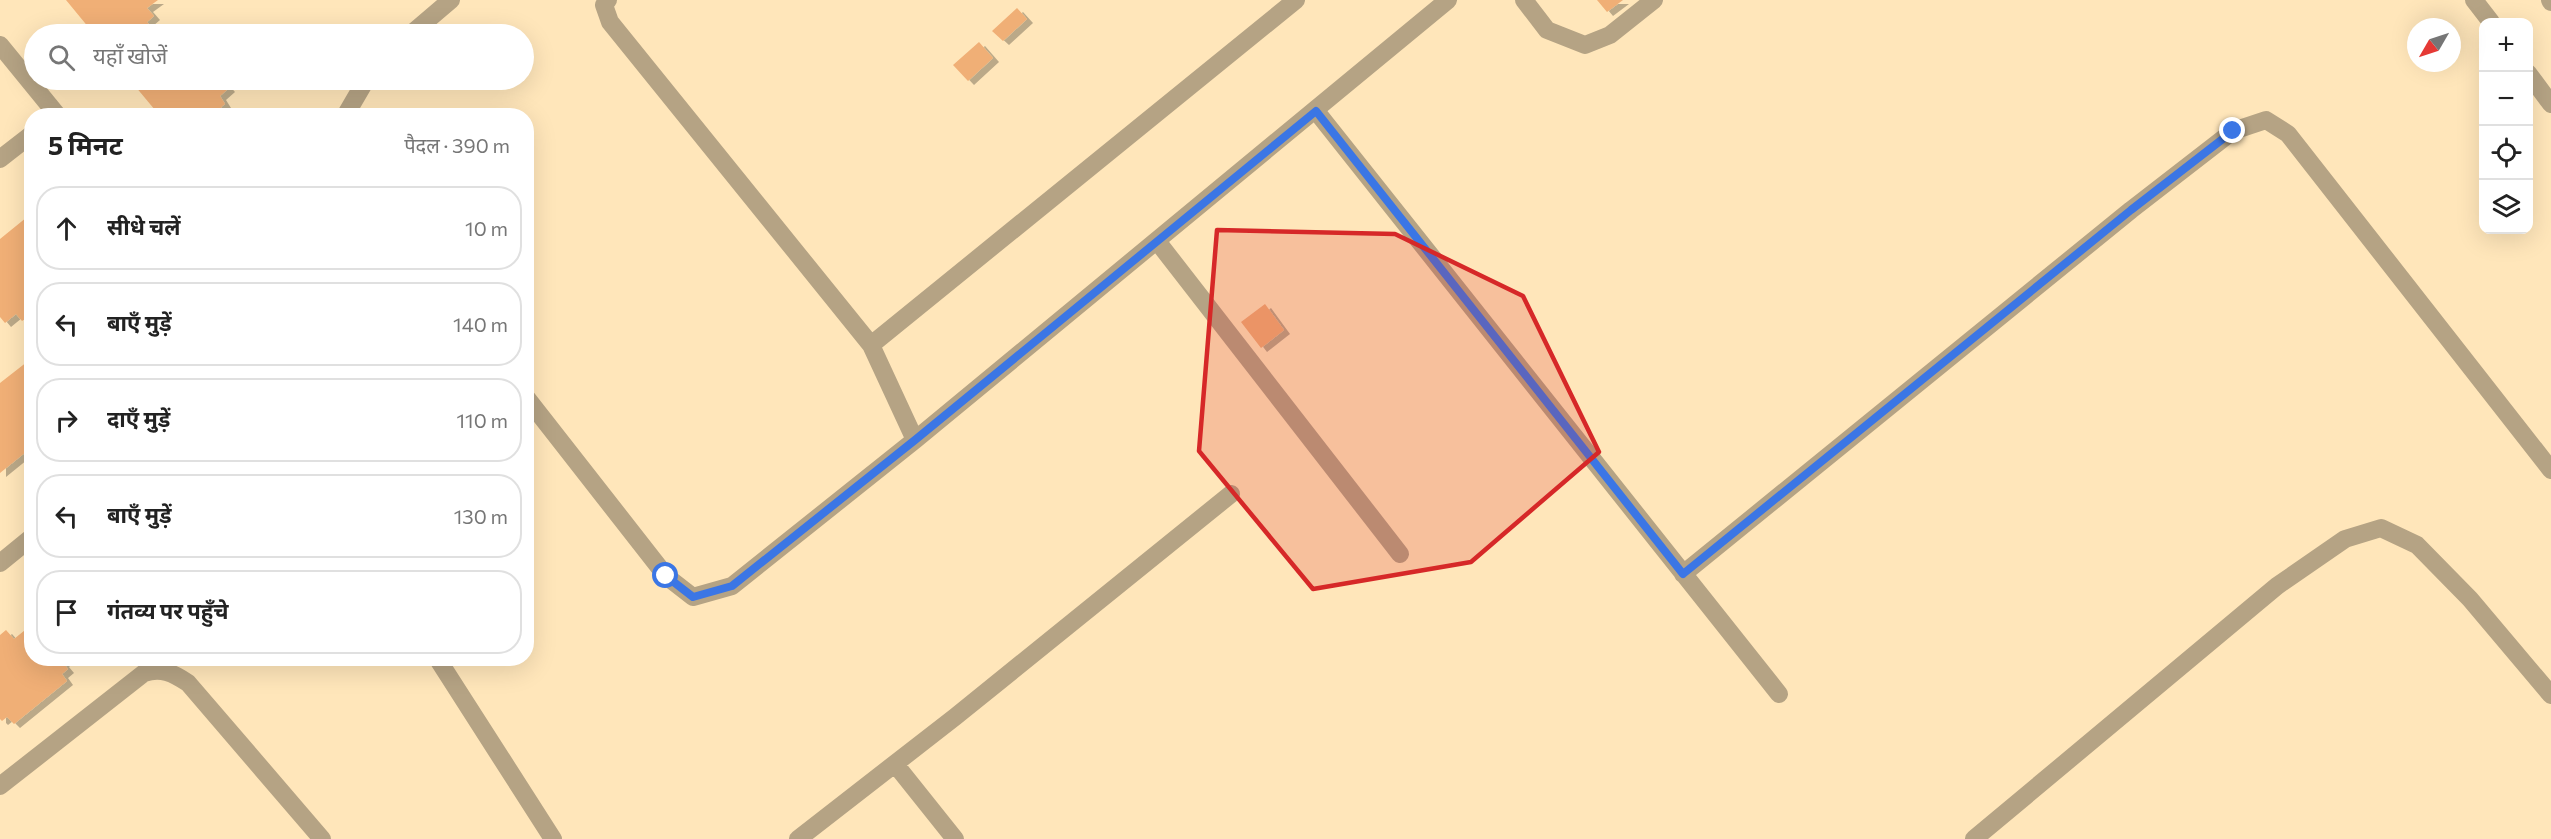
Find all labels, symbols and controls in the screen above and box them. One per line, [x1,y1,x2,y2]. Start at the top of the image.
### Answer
north arrow [2407,18,2461,72]
map controls [2479,18,2533,234]
button: + [2479,18,2533,72]
search box [24,24,534,90]
icon: search [45,41,78,74]
text: यहाँ खोजें [93,42,167,69]
button: − [2479,72,2533,126]
route end [2219,117,2245,143]
button: locate [2479,126,2533,180]
text: 5 मिनट [48,129,123,160]
text: पैदल · 390 m [404,133,510,157]
button: layers [2479,180,2533,234]
icon: ahead [50,212,83,245]
text: सीधे चलें [107,213,181,240]
text: 10 m [465,216,508,240]
icon: left [50,308,83,341]
text: बाएँ मुड़ें [107,309,172,336]
text: 140 m [453,312,508,336]
icon: right [50,404,83,437]
text: दाएँ मुड़ें [107,405,170,432]
text: 110 m [457,408,508,432]
icon: left [50,500,83,533]
text: बाएँ मुड़ें [107,501,172,528]
text: 130 m [454,504,508,528]
route start [652,562,678,588]
icon: arrive [50,596,83,629]
text: गंतव्य पर पहुँचे [107,597,229,624]

